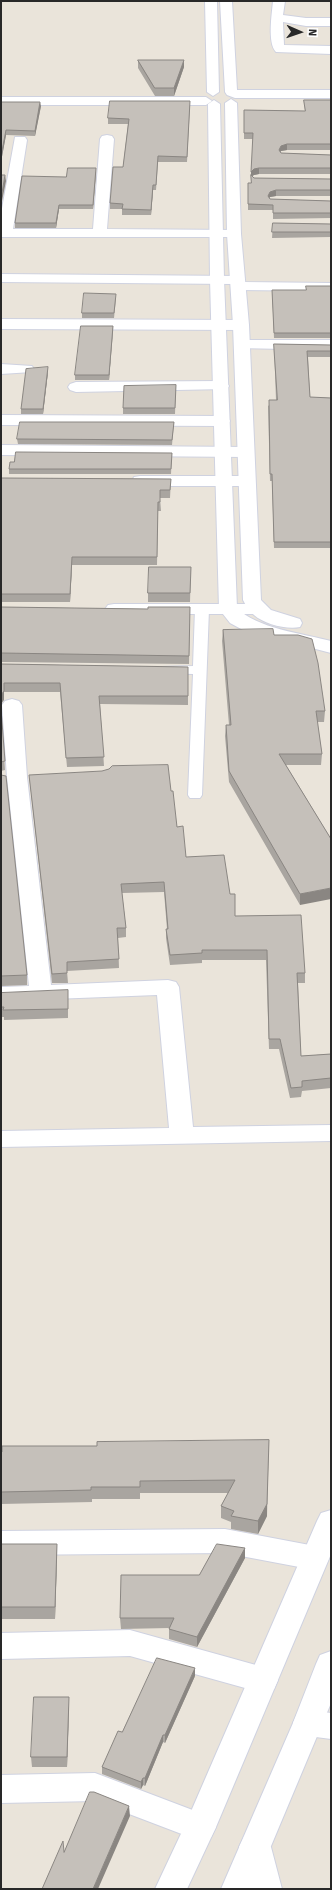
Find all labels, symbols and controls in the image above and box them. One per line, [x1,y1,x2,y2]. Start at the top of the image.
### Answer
north arrow [280,12,320,52]
text: N [306,29,319,36]

